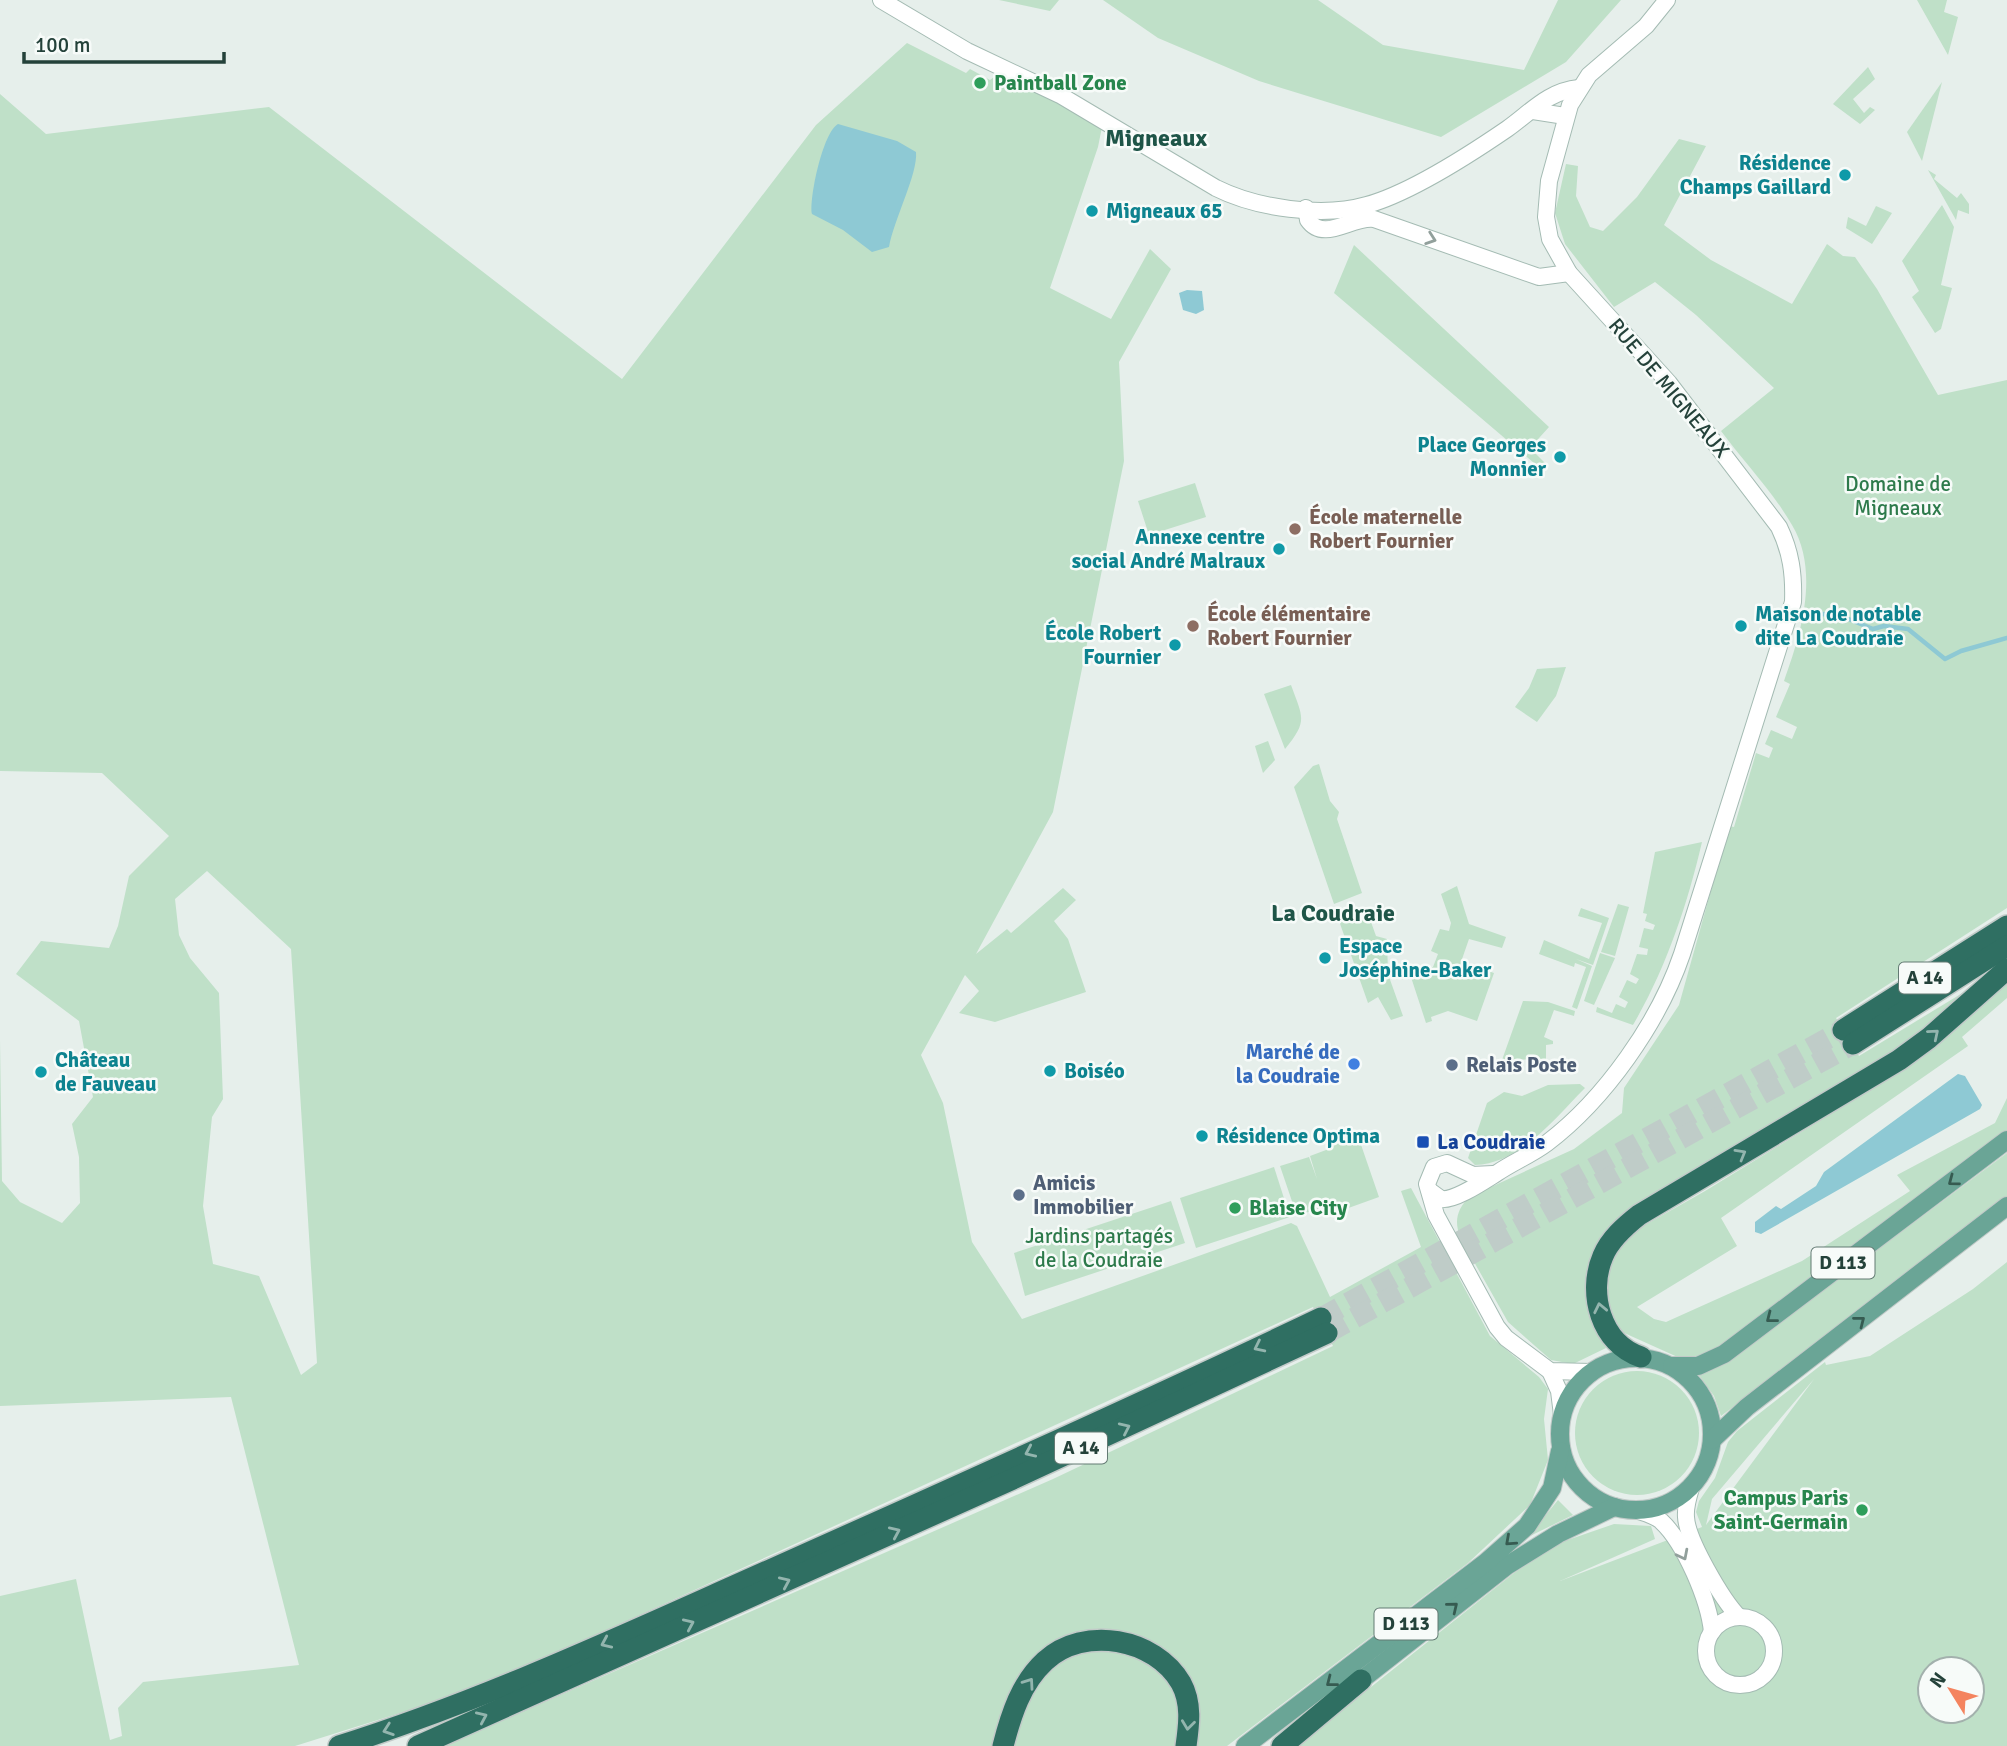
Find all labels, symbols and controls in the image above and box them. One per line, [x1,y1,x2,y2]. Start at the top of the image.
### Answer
scale bar [24,21,224,65]
text: 100 m [35,32,90,58]
place label: Paintball Zone [994,70,1127,96]
marker: Paintball Zone [972,75,988,91]
district label: Migneaux [1105,123,1207,153]
place label: Résidence Champs Gaillard [1680,150,1831,200]
marker: Résidence Champs Gaillard [1837,167,1853,183]
place label: Migneaux 65 [1106,198,1223,224]
marker: Migneaux 65 [1084,203,1100,219]
one-way arrow [1424,231,1436,245]
street label: RUE DE MIGNEAUX [1603,313,1735,463]
place label: Place Georges Monnier [1417,432,1547,482]
marker: Place Georges Monnier [1552,449,1568,465]
park label: Domaine de Migneaux [1845,471,1951,521]
place label: École maternelle Robert Fournier [1309,503,1462,554]
marker: École maternelle Robert Fournier [1287,521,1303,537]
place label: Annexe centre social André Malraux [1072,524,1266,574]
marker: Annexe centre social André Malraux [1271,541,1287,557]
place label: École élémentaire Robert Fournier [1207,600,1371,651]
place label: Maison de notable dite La Coudraie [1755,601,1921,651]
marker: École élémentaire Robert Fournier [1185,618,1201,634]
marker: Maison de notable dite La Coudraie [1733,618,1749,634]
place label: École Robert Fournier [1045,619,1162,670]
marker: École Robert Fournier [1167,637,1183,653]
district label: La Coudraie [1271,898,1395,928]
place label: Espace Joséphine-Baker [1339,933,1492,983]
marker: Espace Joséphine-Baker [1317,950,1333,966]
road number: A 14 [1899,962,1951,994]
one-way arrow [1926,1029,1939,1042]
place label: Marché de la Coudraie [1236,1039,1340,1089]
place label: Château de Fauveau [55,1047,157,1097]
place label: Relais Poste [1466,1052,1577,1078]
marker: Marché de la Coudraie [1346,1056,1362,1072]
marker: Relais Poste [1444,1057,1460,1073]
place label: Boiséo [1064,1058,1125,1084]
marker: Boiséo [1042,1063,1058,1079]
marker: Château de Fauveau [33,1064,49,1080]
place label: Résidence Optima [1216,1123,1380,1149]
marker: Résidence Optima [1194,1128,1210,1144]
place label: La Coudraie [1437,1129,1546,1155]
marker: La Coudraie [1415,1134,1431,1150]
one-way arrow [1734,1150,1747,1163]
place label: Amicis Immobilier [1033,1170,1134,1220]
one-way arrow [1948,1173,1961,1186]
marker: Amicis Immobilier [1011,1187,1027,1203]
place label: Blaise City [1249,1195,1348,1221]
marker: Blaise City [1227,1200,1243,1216]
park label: Jardins partagés de la Coudraie [1025,1223,1173,1273]
road number: D 113 [1812,1247,1874,1278]
one-way arrow [1594,1302,1609,1314]
one-way arrow [1766,1310,1779,1323]
one-way arrow [1853,1317,1865,1330]
one-way arrow [1254,1339,1266,1353]
one-way arrow [1117,1422,1130,1436]
road number: A 14 [1055,1432,1107,1464]
one-way arrow [1025,1444,1037,1458]
place label: Campus Paris Saint-Germain [1714,1485,1848,1535]
marker: Campus Paris Saint-Germain [1854,1502,1870,1518]
one-way arrow [888,1527,900,1541]
one-way arrow [1505,1533,1518,1545]
one-way arrow [1674,1548,1688,1560]
one-way arrow [778,1576,790,1590]
one-way arrow [1445,1602,1457,1615]
road number: D 113 [1374,1608,1438,1640]
one-way arrow [682,1618,695,1632]
one-way arrow [601,1635,613,1649]
north arrow [1916,1655,1986,1725]
text: N [1925,1668,1952,1693]
one-way arrow [1326,1673,1339,1686]
one-way arrow [1021,1678,1033,1691]
one-way arrow [475,1711,487,1725]
one-way arrow [1181,1719,1196,1731]
one-way arrow [383,1722,395,1736]

